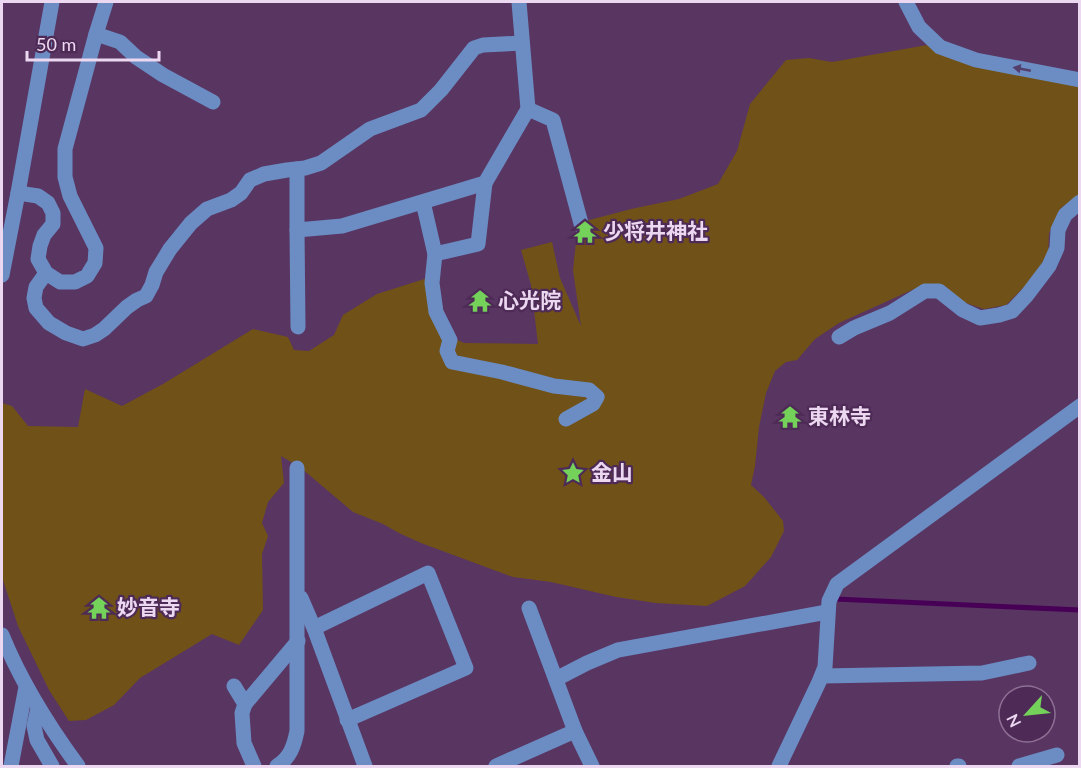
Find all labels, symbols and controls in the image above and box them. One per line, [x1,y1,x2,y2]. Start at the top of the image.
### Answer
scale bar [27,24,159,62]
text: 50 m [36,33,76,55]
one-way arrow [1012,64,1031,73]
place label: 少将井神社 [603,218,708,243]
temple icon: 少将井神社 [572,219,598,245]
place label: 心光院 [498,287,561,312]
temple icon: 心光院 [467,288,493,314]
place label: 東林寺 [808,403,871,428]
temple icon: 東林寺 [777,404,803,430]
place label: 金山 [591,459,633,484]
place icon: 金山 [560,460,586,486]
place label: 妙音寺 [117,594,180,619]
temple icon: 妙音寺 [86,595,112,621]
north arrow [997,684,1057,744]
text: N [1002,711,1024,731]

